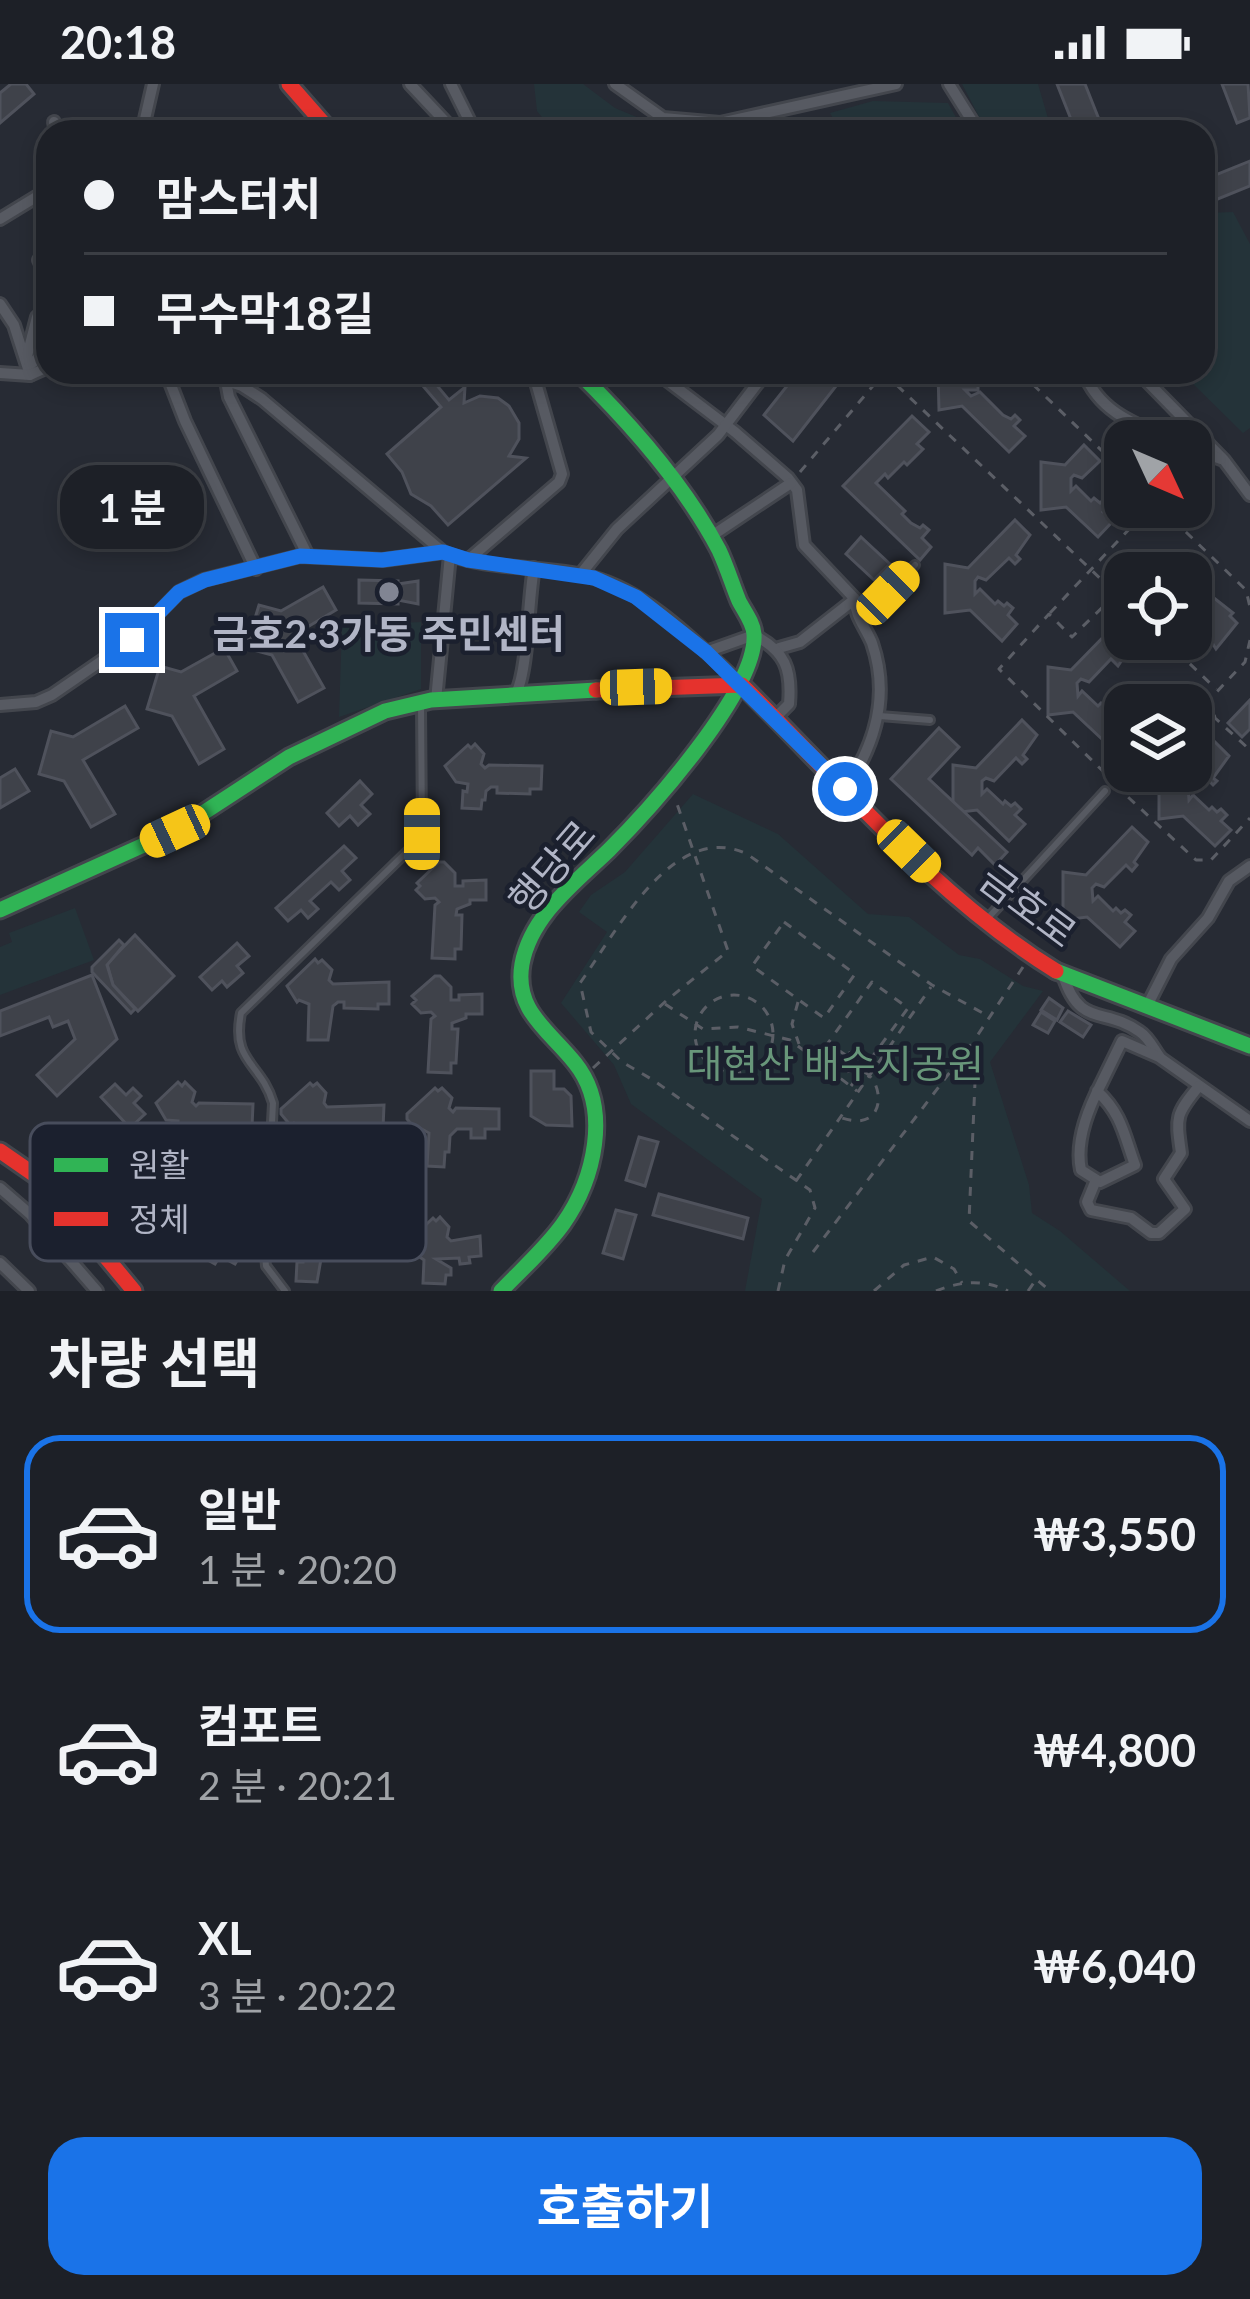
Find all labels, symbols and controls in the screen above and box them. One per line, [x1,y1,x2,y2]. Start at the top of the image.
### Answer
text: 20:18 [60,15,176,69]
text: 맘스터치 [156,171,322,225]
text: 무수막18길 [156,286,374,340]
north arrow [1104,420,1212,528]
map controls [1104,420,1212,792]
callout: 1 분 [60,466,204,550]
text: 1 분 [98,484,166,530]
button: locate [1104,552,1212,660]
car [850,555,926,631]
marker: 금호2·3가동 주민센터 [376,579,402,605]
place label: 금호2·3가동 주민센터 [213,610,565,656]
route end [105,613,159,667]
car [599,668,673,706]
button: layers [1104,684,1212,792]
route start [818,762,872,816]
car [404,798,440,870]
car [135,799,215,863]
street label: 행당로 [499,811,604,922]
car [871,813,947,889]
street label: 금호로 [972,854,1085,956]
park label: 대현산 배수지공원 [686,1040,984,1086]
legend [30,1123,426,1261]
text: 원활 [129,1144,190,1184]
text: 정체 [129,1198,190,1238]
text: 차량 선택 [48,1330,260,1395]
icon: car [54,1480,162,1588]
text: 일반 [198,1482,281,1536]
text: ₩3,550 [1032,1507,1196,1561]
text: 1 분 · 20:20 [198,1546,397,1592]
icon: car [54,1696,162,1804]
text: 컴포트 [198,1698,322,1752]
text: ₩4,800 [1032,1723,1196,1777]
text: 2 분 · 20:21 [198,1762,397,1808]
text: XL [198,1911,252,1965]
icon: car [54,1912,162,2020]
text: ₩6,040 [1032,1939,1196,1993]
text: 3 분 · 20:22 [198,1972,397,2018]
button: 호출하기 [48,2137,1202,2275]

